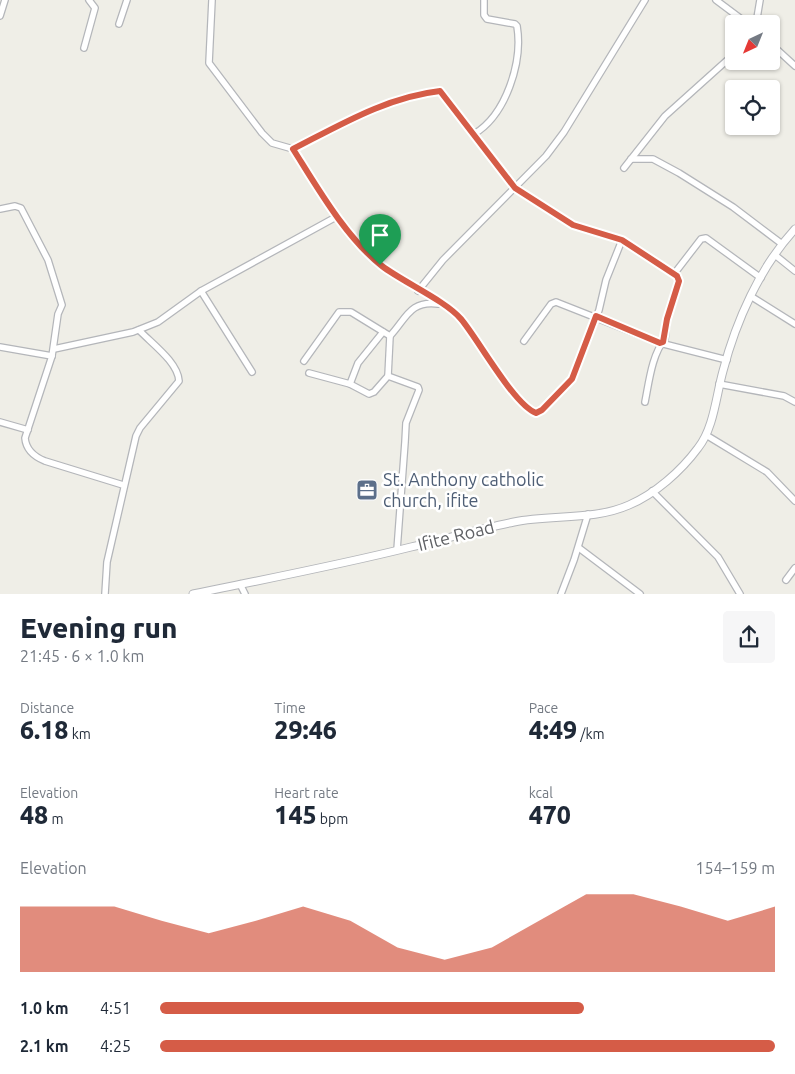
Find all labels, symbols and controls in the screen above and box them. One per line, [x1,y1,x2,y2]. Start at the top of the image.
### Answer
north arrow [725,15,780,70]
map controls [725,15,780,135]
button: locate [725,80,780,135]
pin [359,214,401,265]
icon: arrive [366,221,394,249]
place label: St. Anthony catholic church, ifite [383,469,544,510]
office icon: St. Anthony catholic church, ifite [355,478,379,502]
street label: Ifite Road [415,516,496,554]
button: share [723,611,775,663]
text: Evening run [20,612,178,643]
text: 21:45 · 6 × 1.0 km [20,647,144,665]
text: Distance [20,700,74,716]
text: Time [274,700,306,716]
text: Pace [529,700,558,716]
text: 6.18 [20,716,68,744]
text: 29:46 [274,716,337,744]
text: 4:49 [529,716,577,744]
text: km [68,726,91,742]
text: /km [577,726,605,742]
text: Elevation [20,785,78,801]
text: Heart rate [274,785,339,801]
text: kcal [529,785,553,801]
text: 48 [20,801,48,829]
text: 145 [274,801,317,829]
text: 470 [529,801,571,829]
text: m [48,811,64,827]
text: bpm [317,811,348,827]
text: Elevation [20,859,87,877]
text: 154–159 m [695,859,775,877]
text: 1.0 km [20,999,69,1017]
text: 4:51 [100,999,131,1017]
text: 2.1 km [20,1037,69,1055]
text: 4:25 [100,1037,131,1055]

